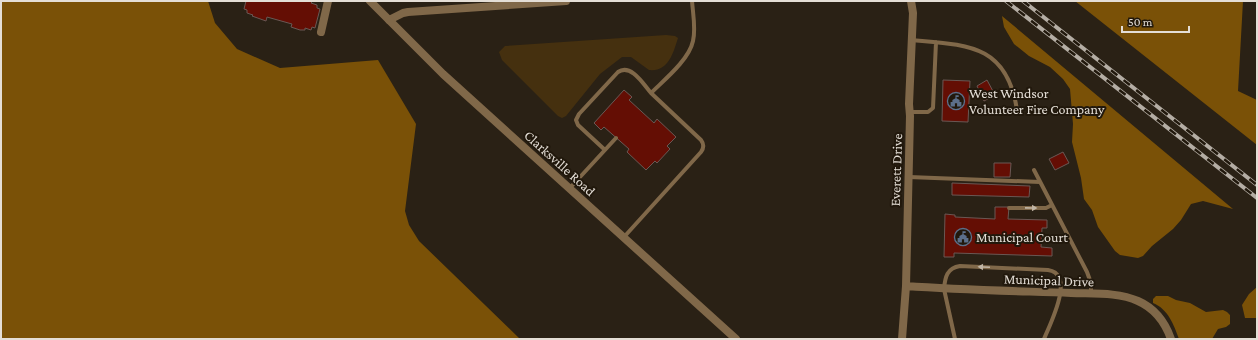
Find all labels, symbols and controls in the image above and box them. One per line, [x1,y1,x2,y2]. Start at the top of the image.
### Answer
scale bar [1122,8,1189,34]
text: 50 m [1128,15,1153,29]
place label: West Windsor Volunteer Fire Company [969,85,1105,117]
public building icon: West Windsor Volunteer Fire Company [946,91,966,111]
street label: Clarksville Road [521,127,599,199]
street label: Everett Drive [887,133,905,207]
one-way arrow [1025,205,1038,211]
public building icon: Municipal Court [953,227,973,247]
place label: Municipal Court [976,229,1068,245]
one-way arrow [977,264,990,270]
street label: Municipal Drive [1004,270,1094,290]

